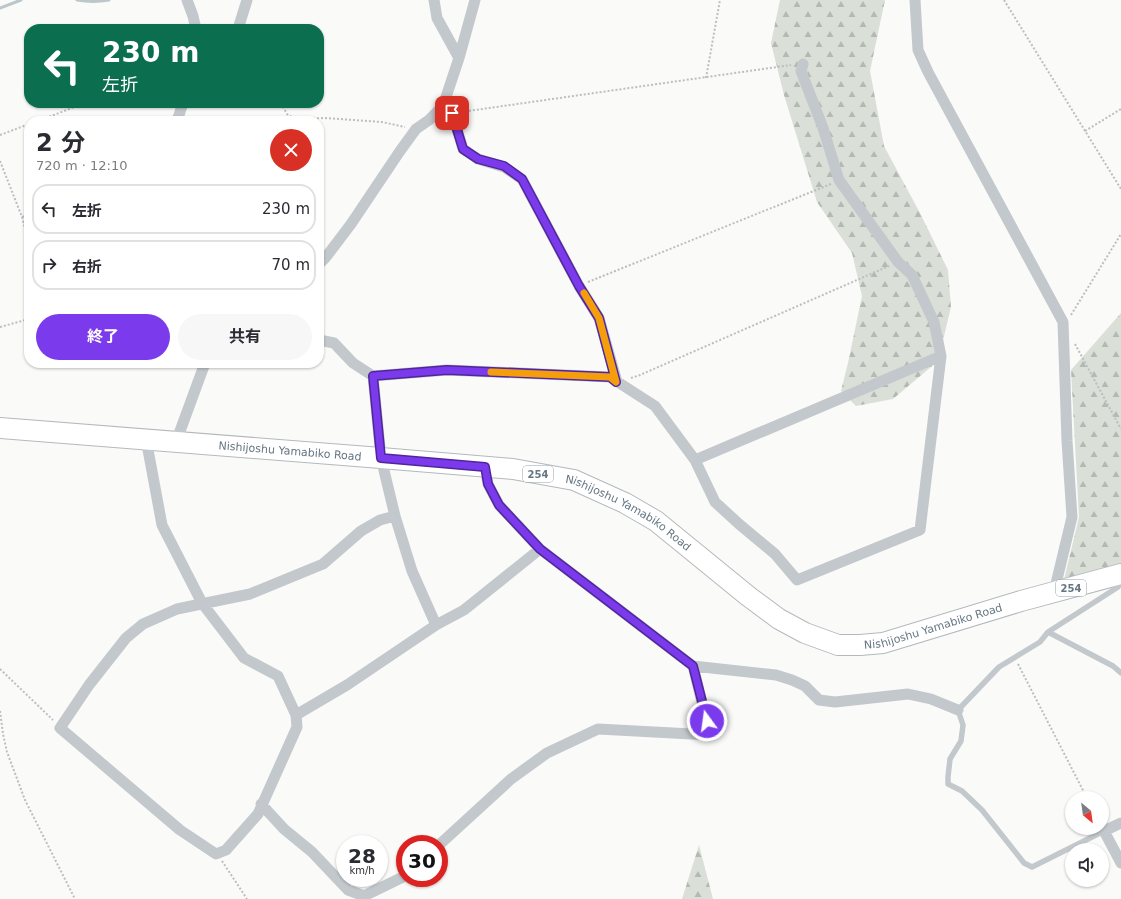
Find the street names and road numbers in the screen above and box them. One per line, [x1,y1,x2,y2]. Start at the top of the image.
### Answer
street label: Nishijoshu Yamabiko Road [218,439,362,463]
road number: 254 [523,466,553,482]
street label: Nishijoshu Yamabiko Road [565,472,694,553]
road number: 254 [1056,580,1086,596]
street label: Nishijoshu Yamabiko Road [863,601,1004,651]

